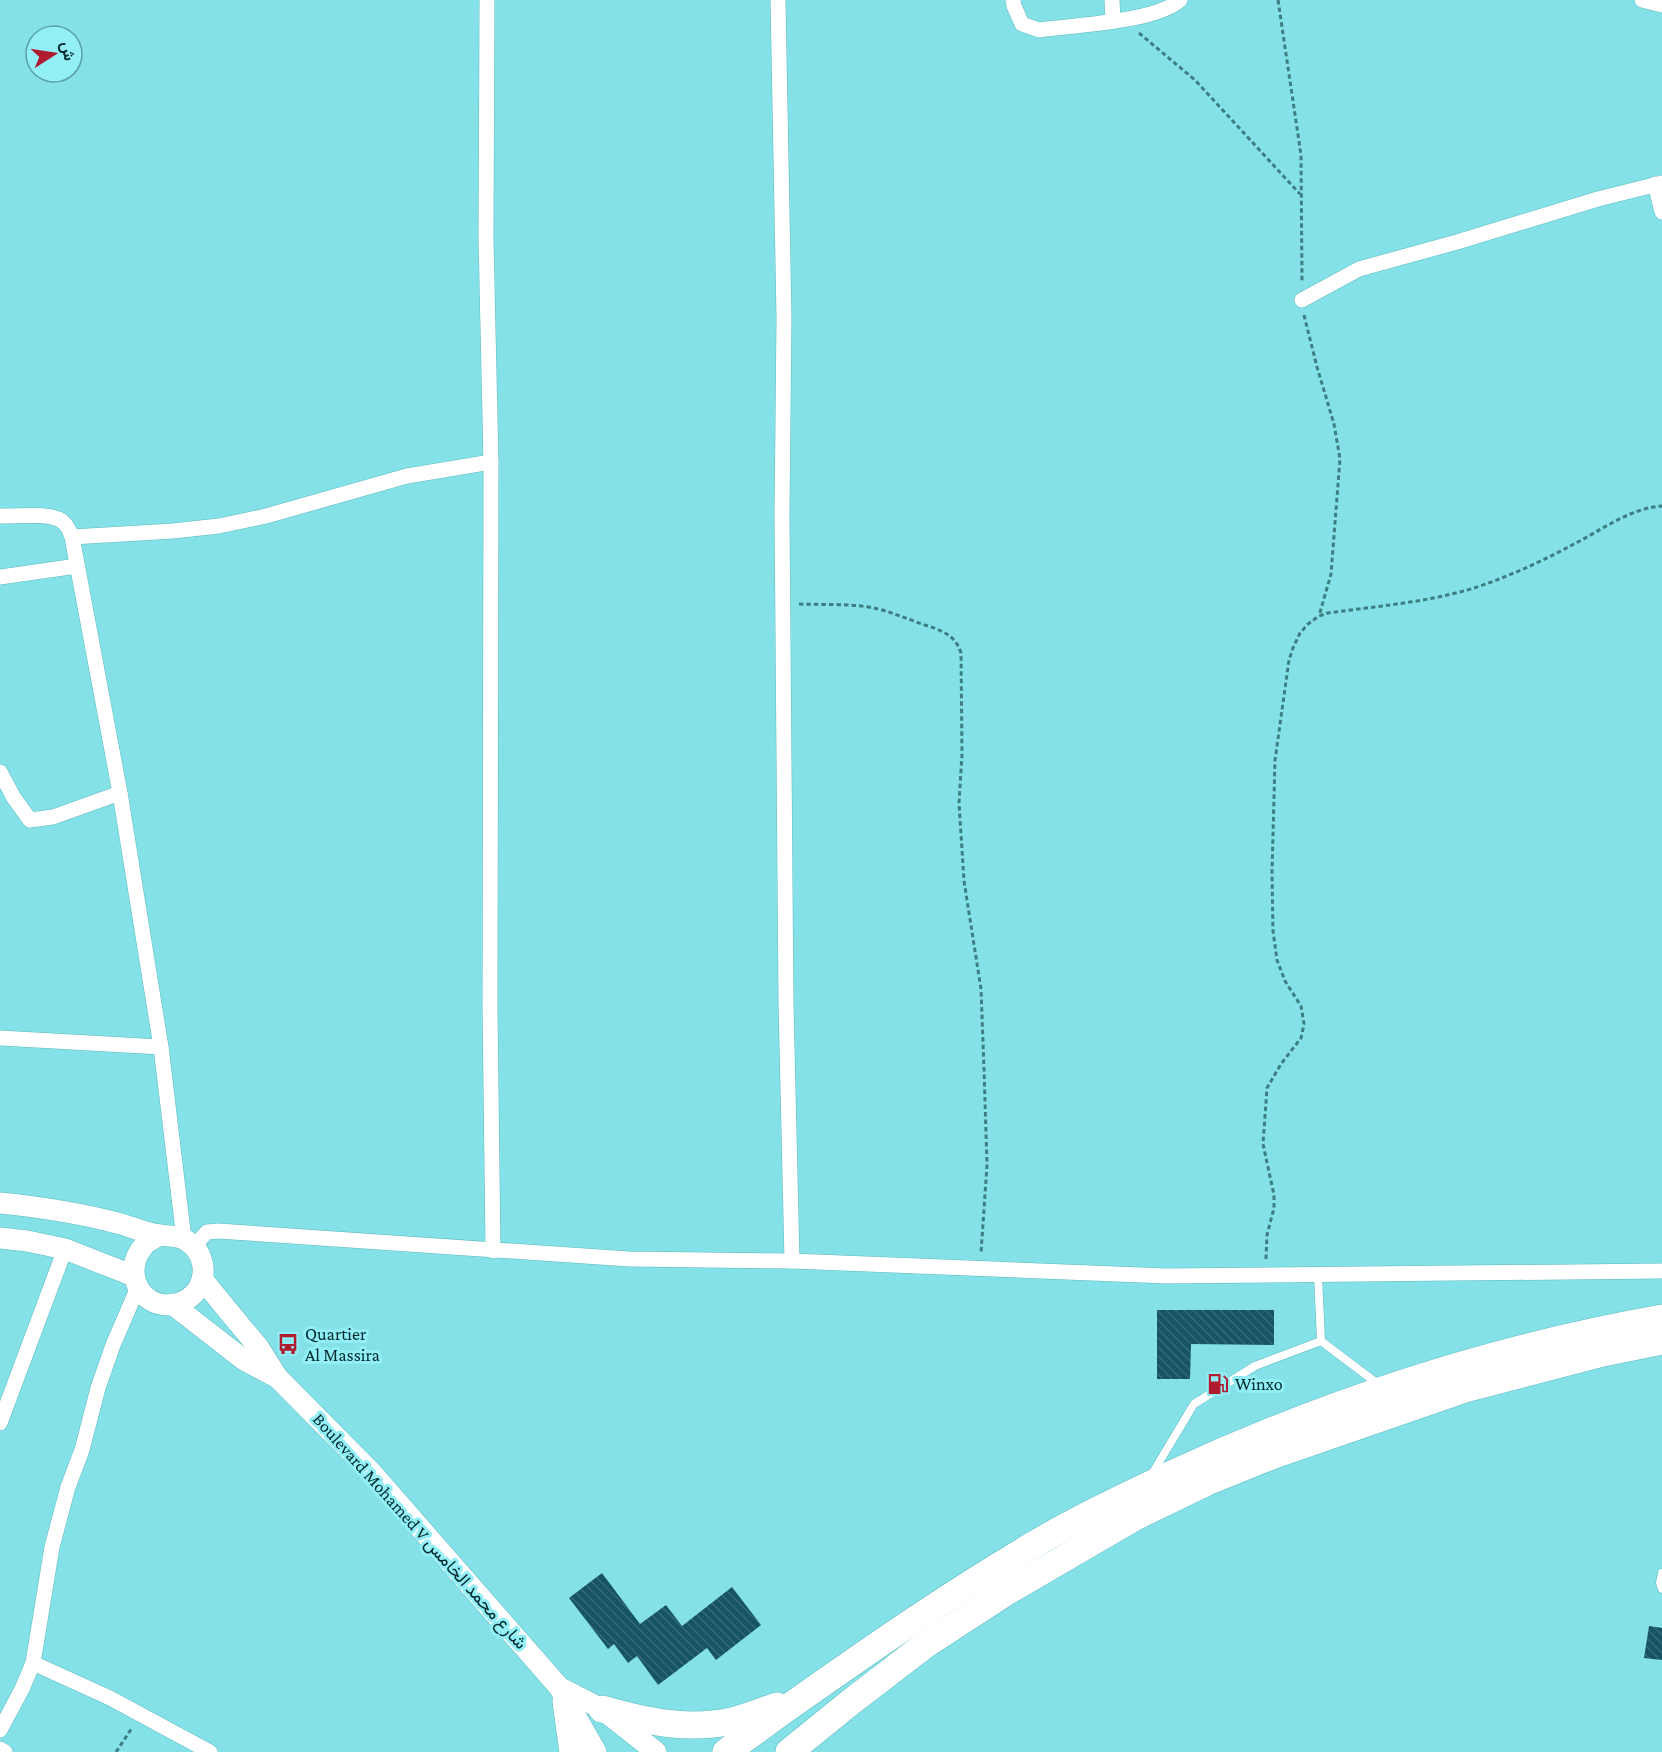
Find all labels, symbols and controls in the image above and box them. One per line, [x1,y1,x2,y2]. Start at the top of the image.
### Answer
north arrow [24,24,84,84]
text: ش [57,40,78,62]
place label: Quartier Al Massira [305,1324,380,1365]
bus stop icon: Quartier Al Massira [276,1332,300,1356]
fuel station icon: Winxo [1206,1372,1230,1396]
place label: Winxo [1235,1374,1283,1394]
street label: Boulevard Mohamed V شارع محمد الخامس [307,1409,531,1654]

